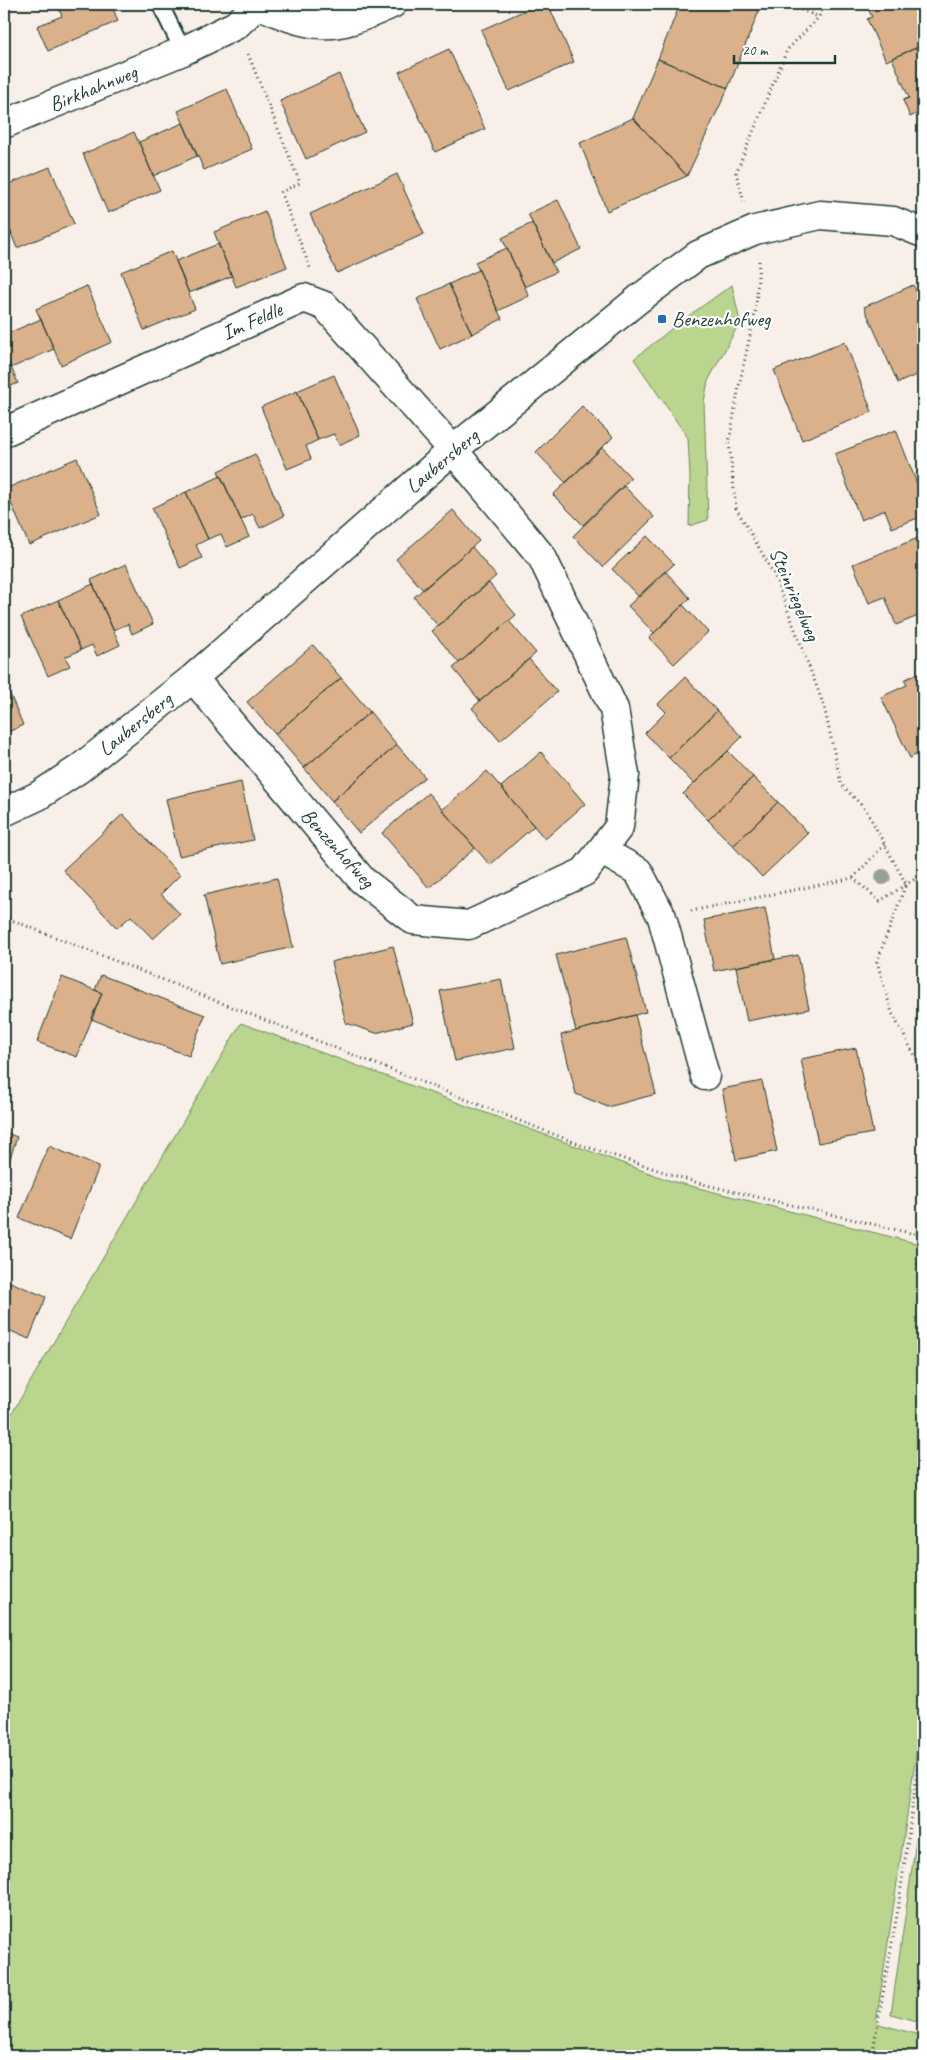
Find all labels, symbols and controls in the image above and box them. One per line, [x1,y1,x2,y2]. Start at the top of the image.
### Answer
scale bar [734,32,836,64]
text: 20 m [742,41,769,60]
street label: Birkhahnweg [45,58,142,117]
street label: Im Feldle [218,296,287,346]
place label: Benzenhofweg [672,306,772,332]
marker: Benzenhofweg [656,313,668,325]
street label: Laubersberg [400,422,485,499]
street label: Steinriegelweg [764,543,827,646]
street label: Laubersberg [93,685,178,762]
street label: Benzenhofweg [295,803,382,894]

